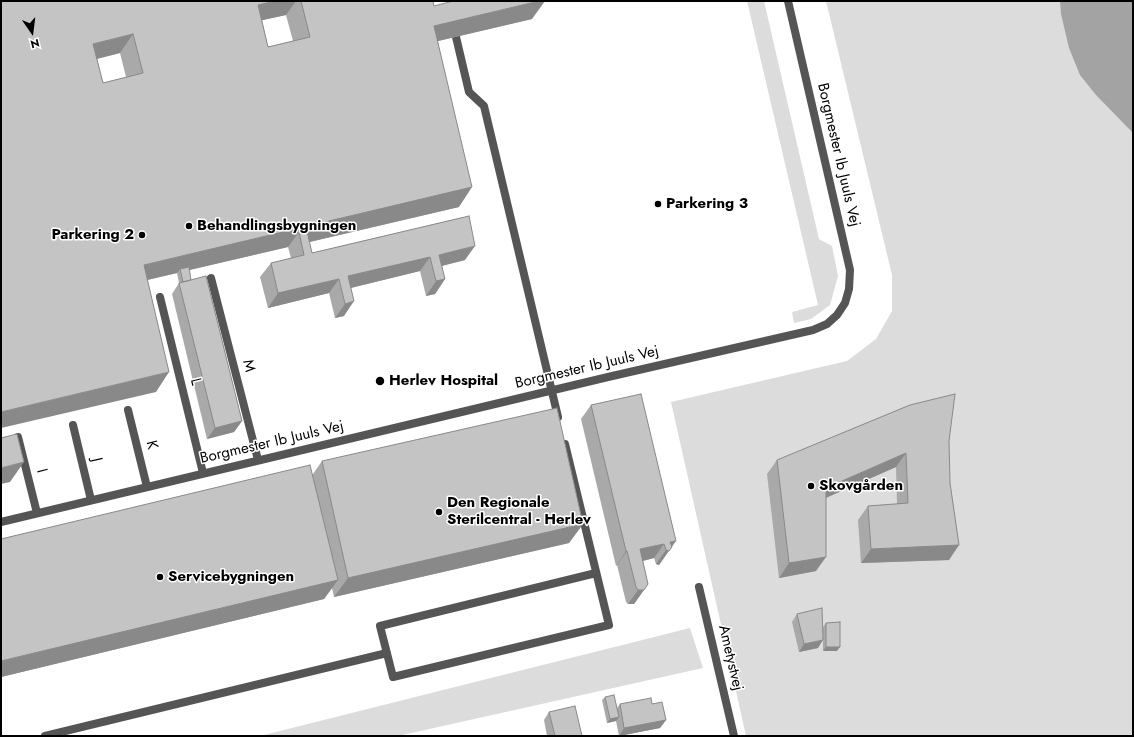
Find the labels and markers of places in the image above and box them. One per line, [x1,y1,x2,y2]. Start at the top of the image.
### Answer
place label: Parkering 3 [666,195,748,213]
marker: Parkering 3 [653,199,663,209]
place label: Behandlingsbygningen [197,217,356,235]
marker: Behandlingsbygningen [184,221,194,231]
place label: Parkering 2 [51,226,134,244]
marker: Parkering 2 [137,230,147,240]
place label: Herlev Hospital [389,372,498,390]
marker: Herlev Hospital [374,375,386,387]
place label: Skovgården [819,477,903,495]
marker: Skovgården [806,481,816,491]
place label: Den Regionale Sterilcentral - Herlev [447,494,591,529]
marker: Den Regionale Sterilcentral - Herlev [434,507,444,517]
place label: Servicebygningen [168,568,294,586]
marker: Servicebygningen [155,572,165,582]

